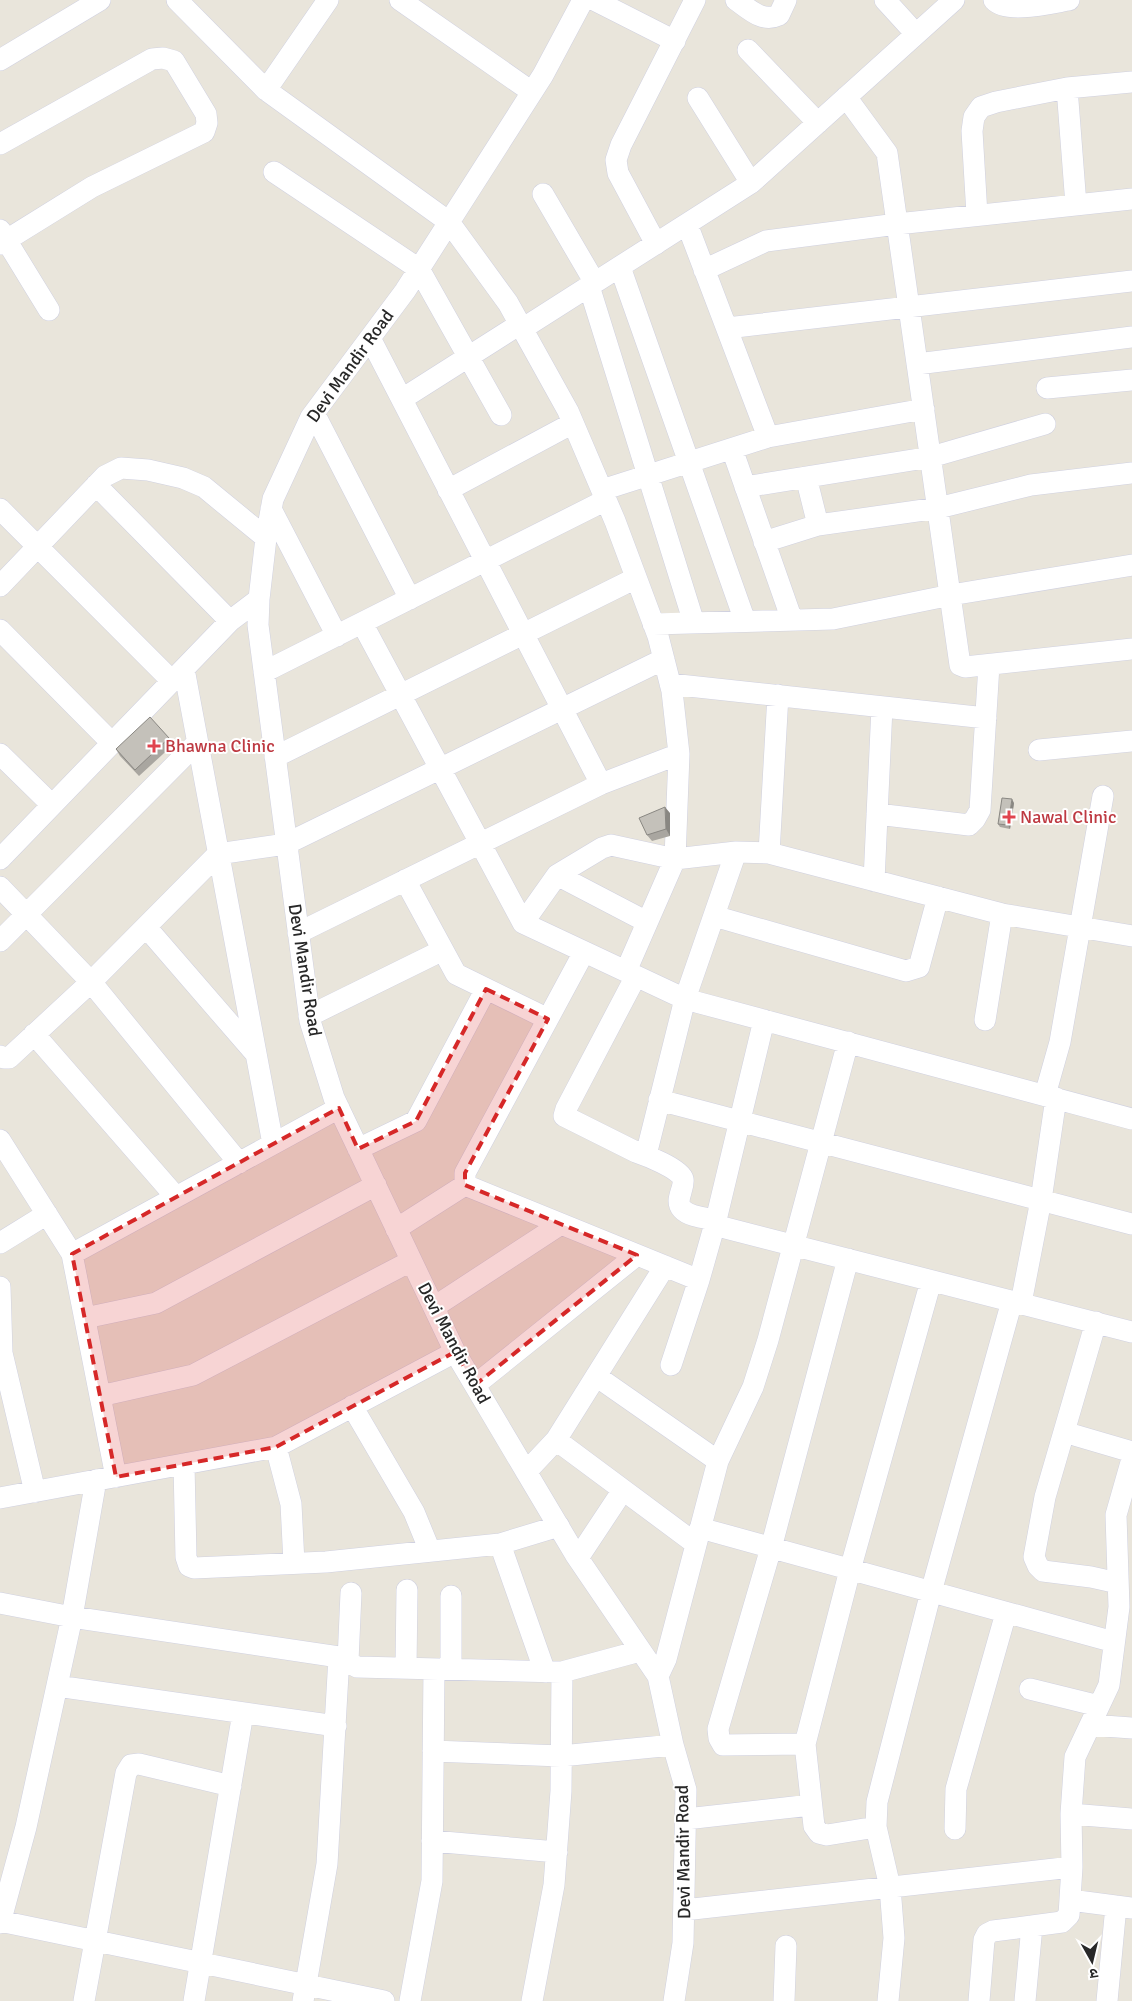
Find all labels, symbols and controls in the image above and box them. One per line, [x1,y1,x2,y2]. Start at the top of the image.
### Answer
street label: Devi Mandir Road [302,305,398,427]
place label: Bhawna Clinic [165,735,275,757]
marker: Bhawna Clinic [147,739,161,753]
place label: Nawal Clinic [1020,806,1116,828]
marker: Nawal Clinic [1002,810,1016,824]
street label: Devi Mandir Road [284,902,326,1038]
street label: Devi Mandir Road [413,1279,495,1407]
street label: Devi Mandir Road [671,1785,695,1919]
north arrow [1067,1936,1117,1986]
text: उ [1088,1964,1099,1982]

